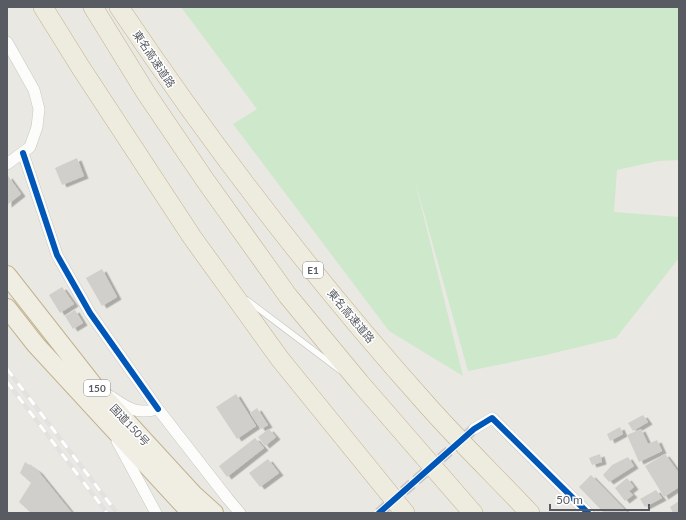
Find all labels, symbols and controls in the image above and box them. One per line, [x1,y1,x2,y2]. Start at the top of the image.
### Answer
street label: 東名高速道路 [131,28,178,90]
road number: E1 [303,262,323,278]
street label: 東名高速道路 [325,286,378,345]
road number: 150 [84,380,110,396]
street label: 国道150号 [108,401,153,448]
scale bar [550,486,649,512]
text: 50 m [556,492,583,507]

